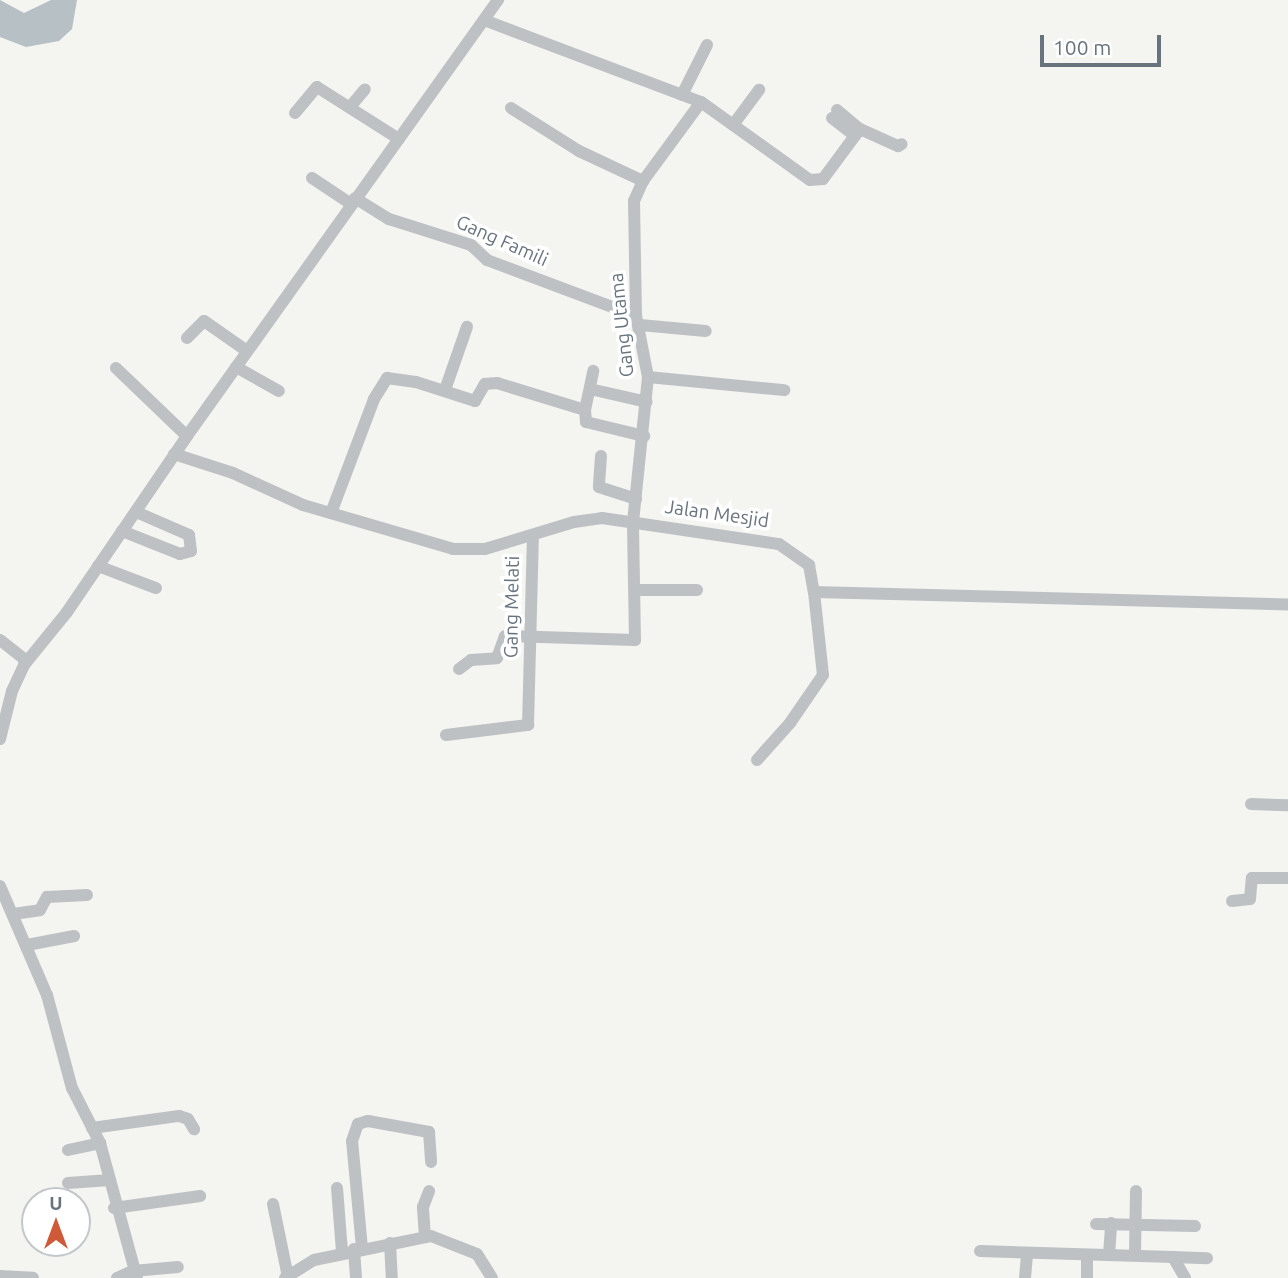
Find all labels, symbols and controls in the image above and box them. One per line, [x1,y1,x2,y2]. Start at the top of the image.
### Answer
scale bar [1043,21,1164,65]
text: 100 m [1053,35,1111,59]
street label: Gang Famili [453,211,551,271]
street label: Gang Utama [605,272,639,378]
street label: Jalan Mesjid [664,495,770,533]
street label: Gang Melati [500,556,524,658]
north arrow [21,1187,91,1257]
text: U [49,1192,63,1214]

